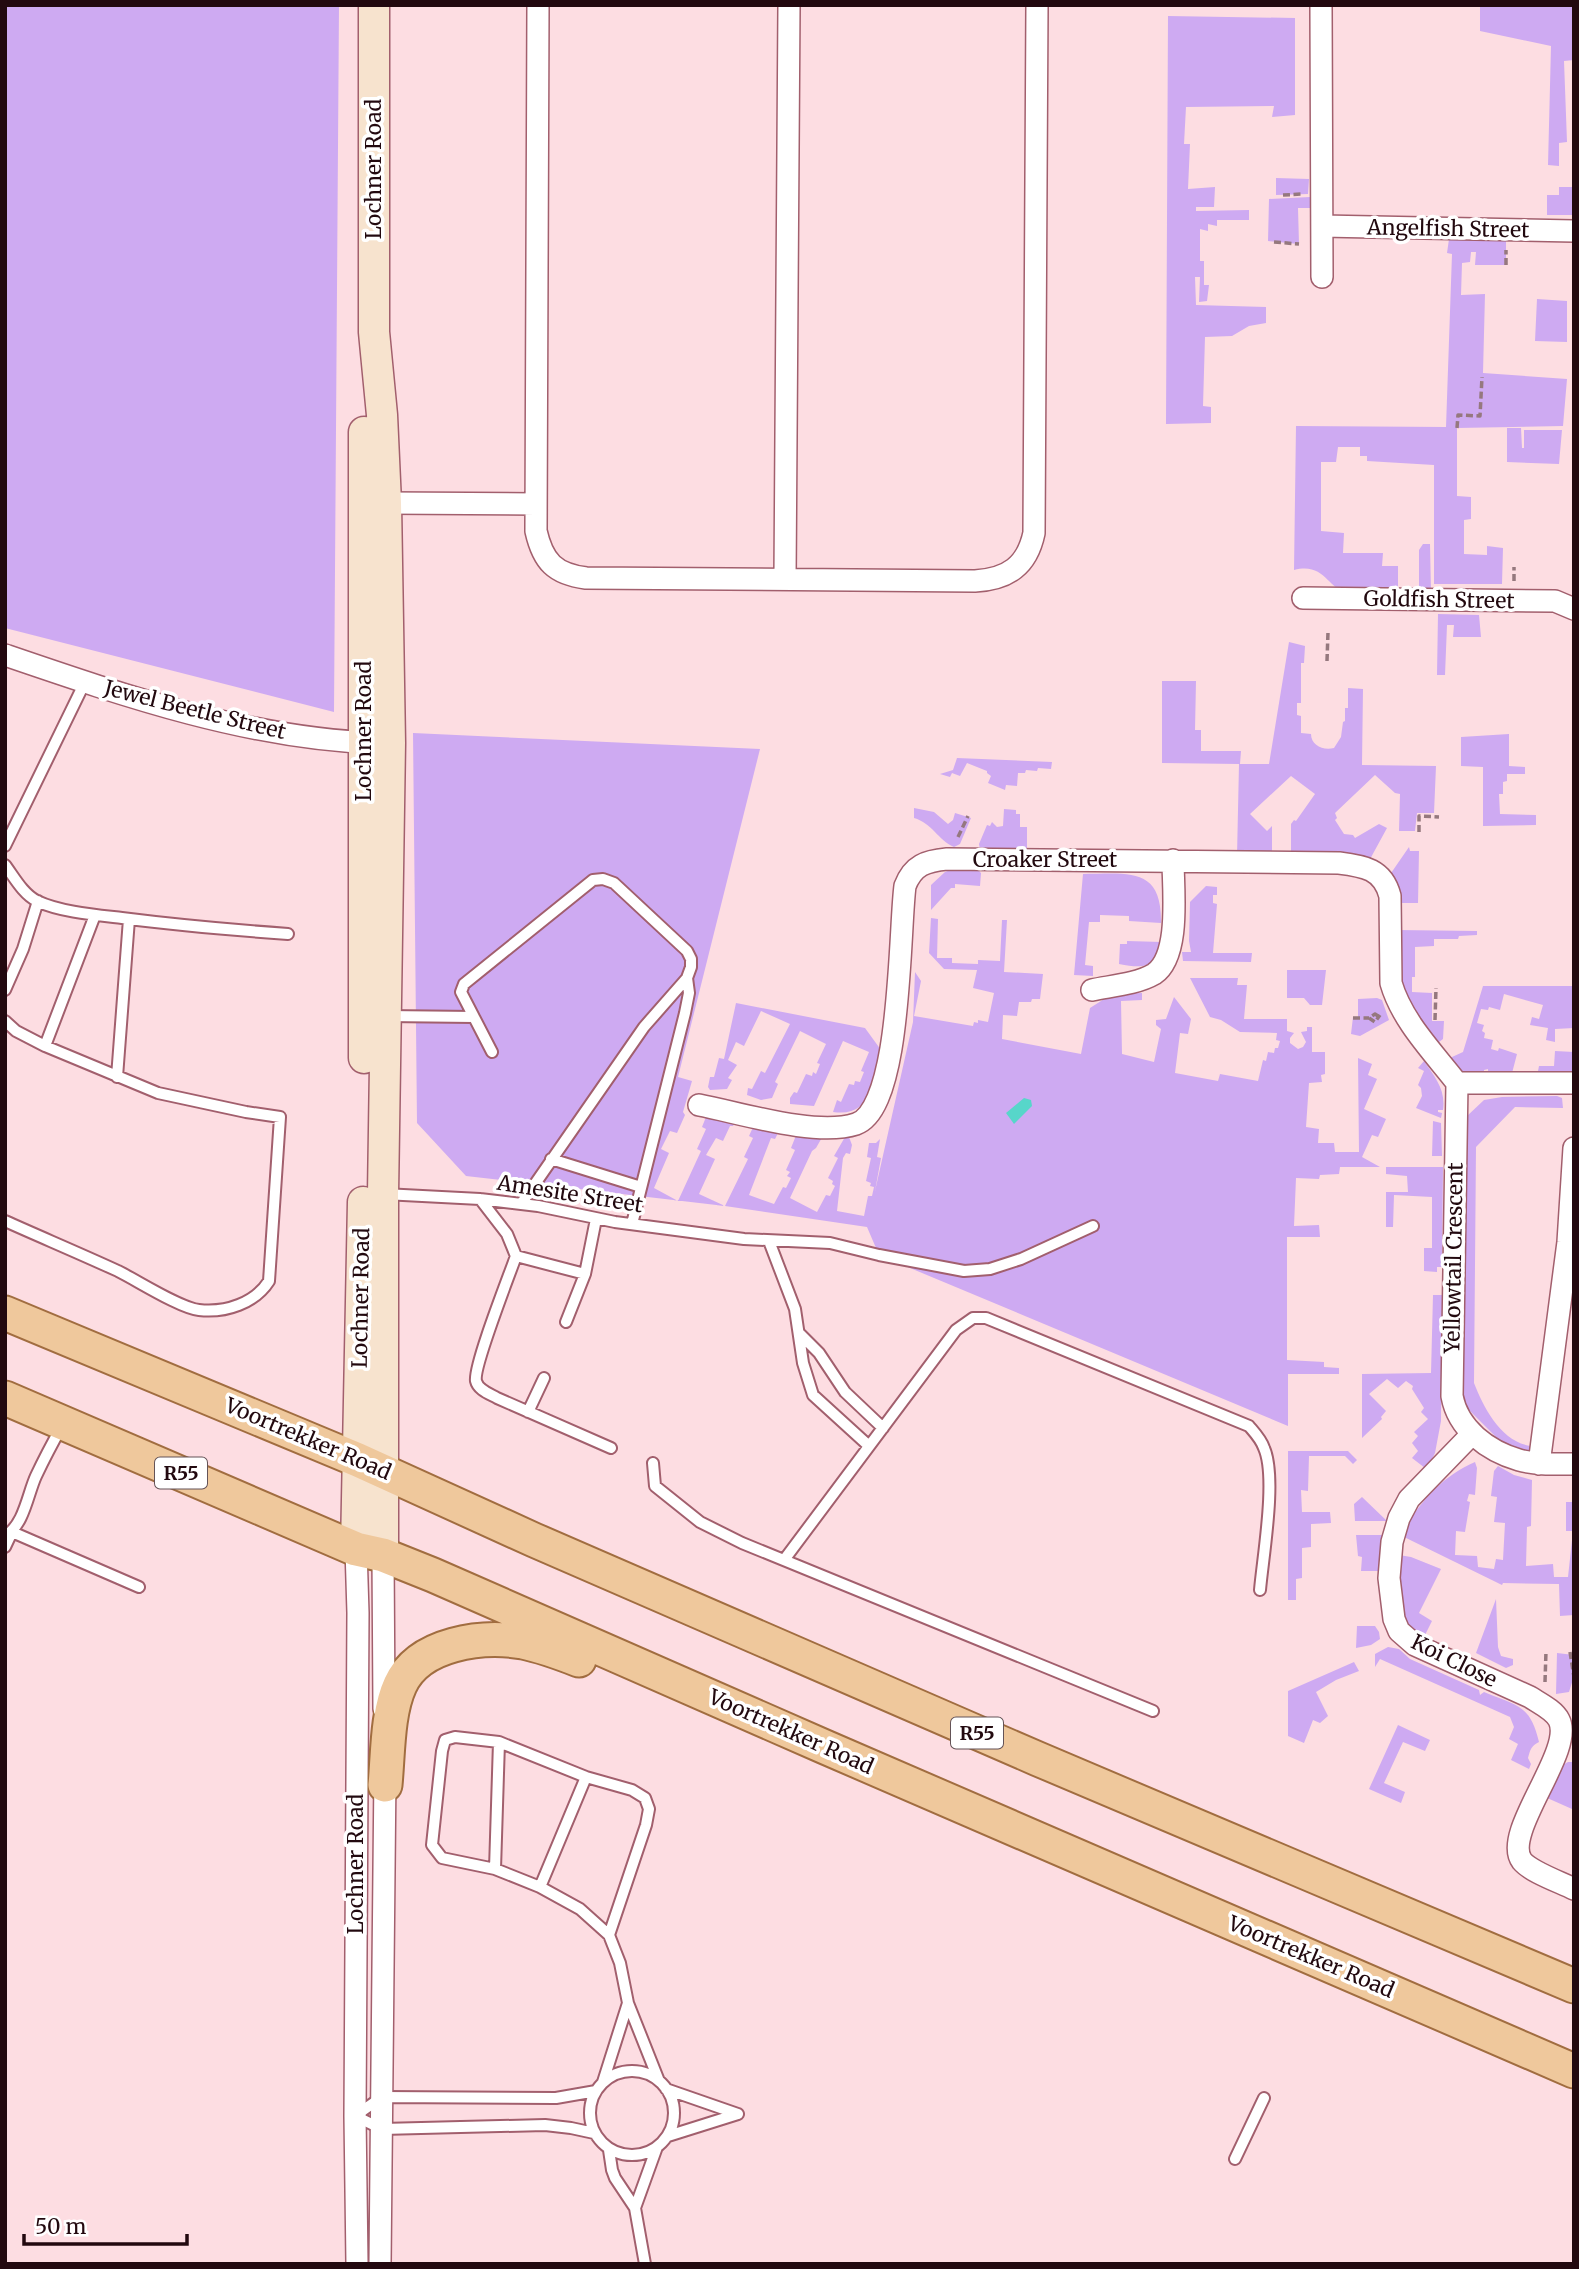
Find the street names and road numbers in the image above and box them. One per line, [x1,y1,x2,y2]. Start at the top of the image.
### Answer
street label: Lochner Road [360,98,387,239]
street label: Angelfish Street [1366,214,1529,243]
street label: Goldfish Street [1363,585,1515,614]
street label: Lochner Road [350,660,377,801]
street label: Jewel Beetle Street [101,674,289,745]
street label: Croaker Street [973,846,1117,873]
street label: Yellowtail Crescent [1438,1162,1469,1355]
street label: Amesite Street [494,1169,645,1218]
street label: Lochner Road [346,1227,375,1368]
street label: Voortrekker Road [220,1391,396,1486]
road number: R55 [155,1457,207,1488]
street label: Koi Close [1407,1628,1502,1693]
street label: Voortrekker Road [704,1683,878,1780]
road number: R55 [951,1718,1003,1749]
street label: Lochner Road [342,1793,369,1934]
street label: Voortrekker Road [1223,1909,1399,2004]

